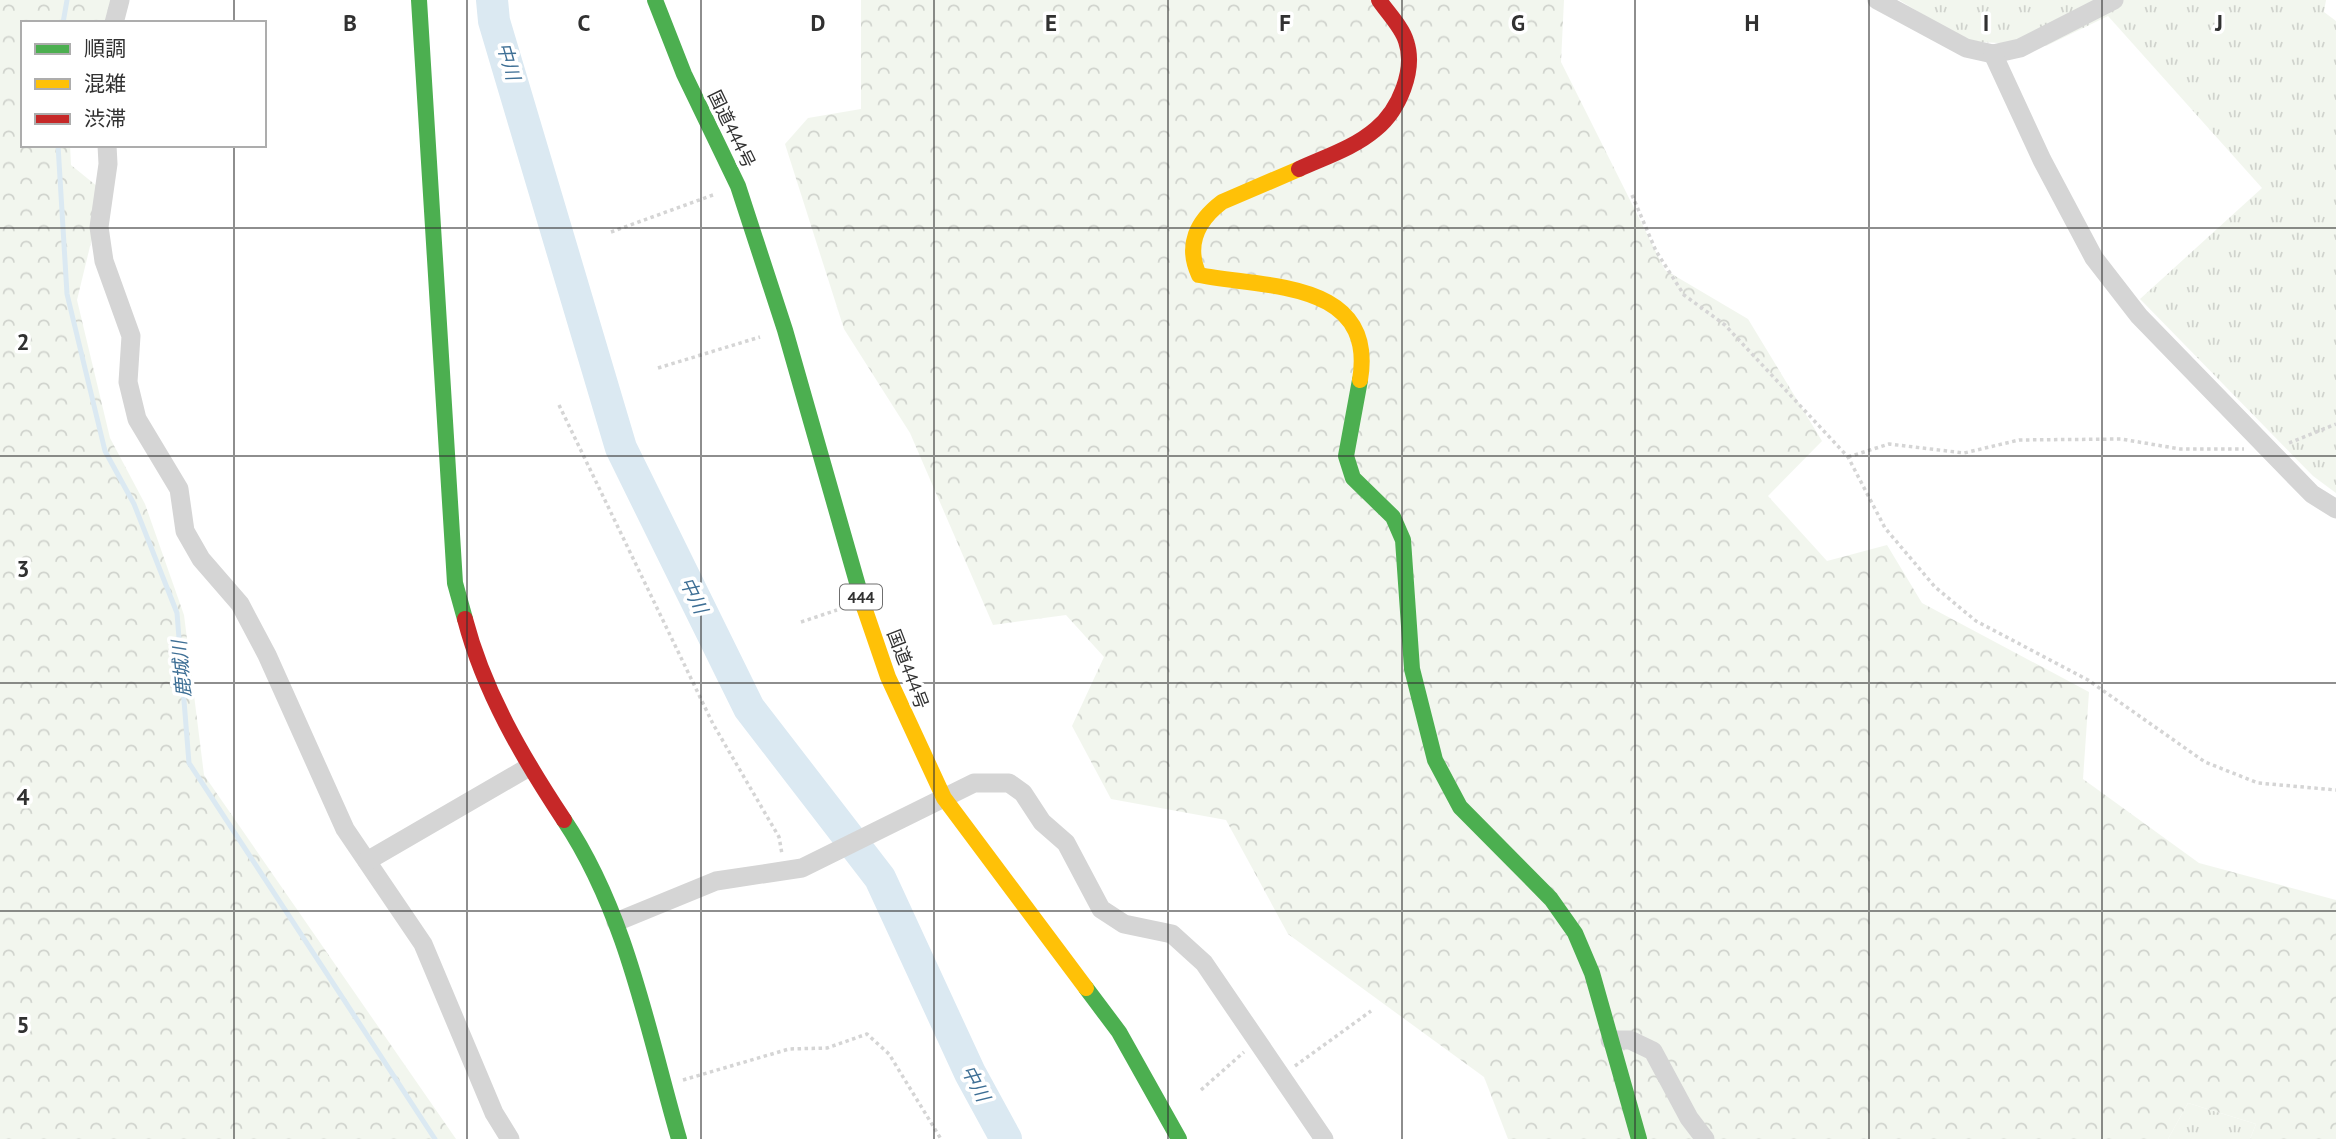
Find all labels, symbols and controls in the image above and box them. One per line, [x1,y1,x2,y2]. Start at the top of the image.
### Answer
text: B [343,8,357,37]
text: C [578,8,591,37]
text: D [811,8,825,37]
text: E [1045,8,1057,37]
text: F [1279,8,1291,37]
text: G [1511,8,1525,37]
text: H [1745,8,1759,37]
text: I [1983,8,1989,37]
text: J [2214,8,2223,37]
legend [21,21,266,147]
text: 順調 [84,35,126,62]
water label: 中川 [492,39,526,84]
text: 混雑 [84,70,126,97]
street label: 国道444号 [703,86,761,172]
text: 渋滞 [84,105,126,132]
text: 2 [16,327,30,356]
text: 3 [16,554,30,583]
water label: 中川 [675,573,714,619]
road number: 444 [840,584,882,610]
street label: 国道444号 [882,626,934,712]
water label: 鹿城川 [166,638,195,698]
text: 4 [16,782,30,811]
text: 5 [16,1010,30,1039]
water label: 中川 [956,1061,996,1107]

